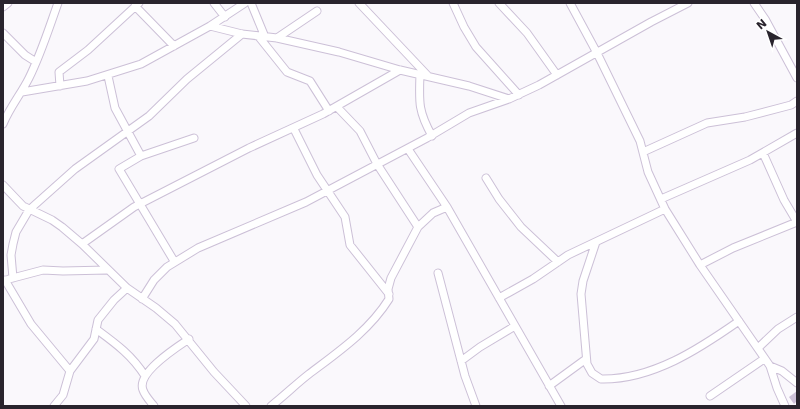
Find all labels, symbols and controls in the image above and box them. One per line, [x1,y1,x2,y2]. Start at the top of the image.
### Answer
north arrow [748,12,788,52]
text: N [754,17,770,33]

